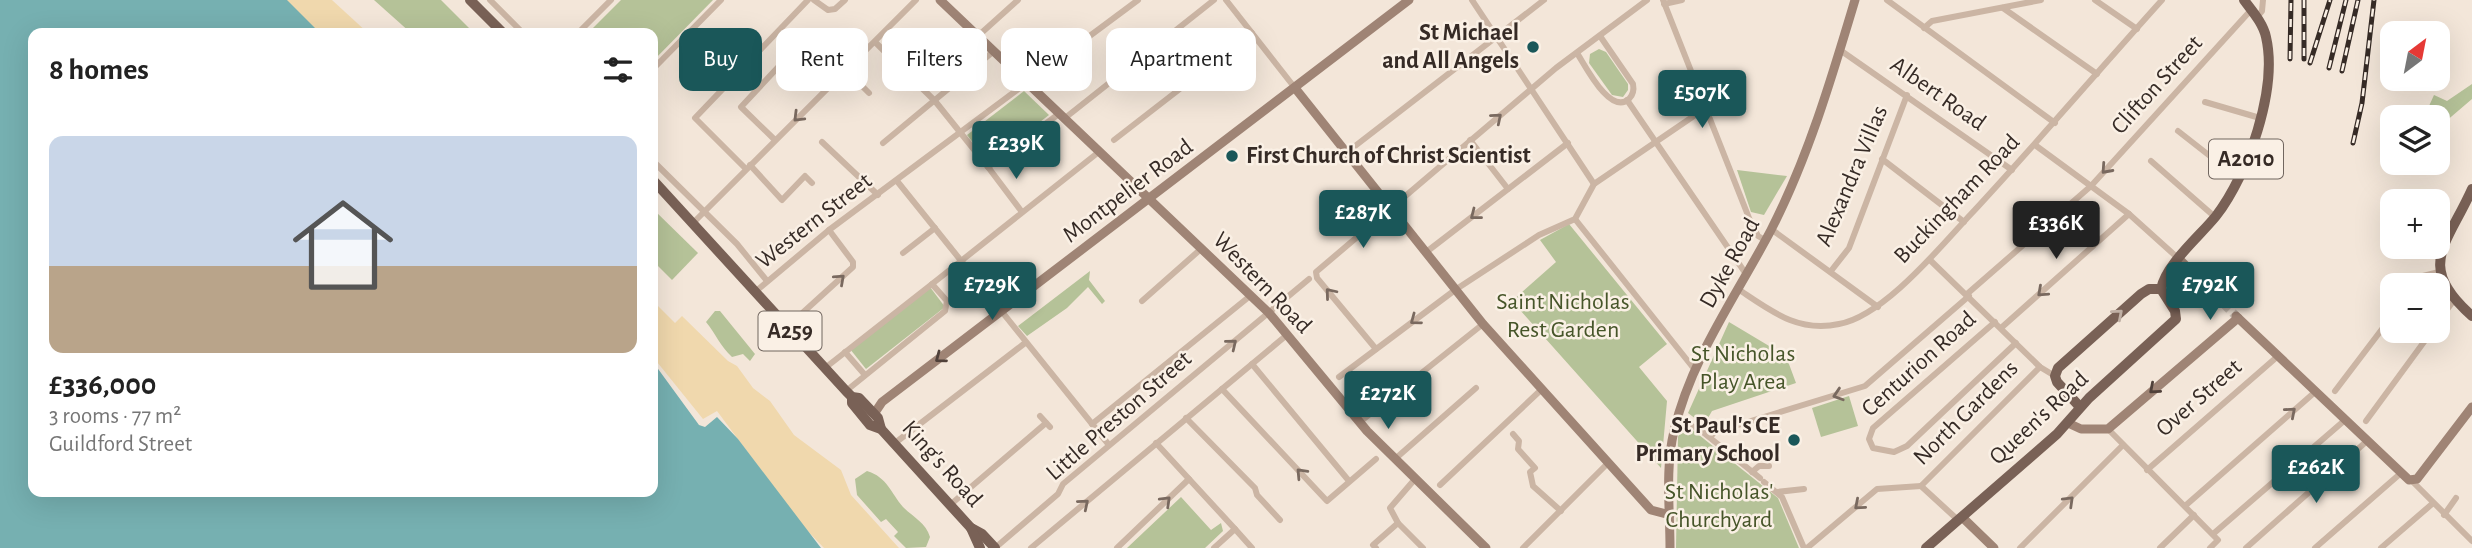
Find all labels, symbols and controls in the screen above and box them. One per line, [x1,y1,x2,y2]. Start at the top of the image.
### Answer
place label: St Michael and All Angels [1382,21,1519,73]
north arrow [2380,21,2450,91]
map controls [2380,21,2450,343]
chip: Buy [679,28,762,91]
chip: Rent [776,28,868,91]
chip: Filters [882,28,987,91]
chip: New [1001,28,1092,91]
chip: Apartment [1106,28,1256,91]
street label: Clifton Street [2107,31,2207,139]
marker: St Michael and All Angels [1525,39,1541,55]
icon: filters [599,51,637,89]
street label: Albert Road [1886,53,1990,135]
text: 8 homes [49,55,149,85]
pin: £507K [1653,71,1751,130]
text: £507K [1674,81,1730,104]
street label: Alexandra Villas [1812,102,1892,250]
button: layers [2380,105,2450,175]
one-way arrow [793,109,806,122]
one-way arrow [1490,113,1502,126]
pin: £239K [967,122,1065,181]
street label: Buckingham Road [1890,130,2024,268]
text: £239K [988,132,1044,155]
street label: Montpelier Road [1059,135,1197,247]
road number: A2010 [2209,140,2283,178]
place label: First Church of Christ Scientist [1246,144,1531,168]
marker: First Church of Christ Scientist [1224,148,1240,164]
one-way arrow [2102,161,2115,174]
street label: Western Street [752,168,877,273]
icon: home [280,182,406,308]
button: + [2380,189,2450,259]
pin: £287K [1314,190,1412,250]
text: £287K [1335,201,1391,224]
pin: £336K [2007,202,2105,261]
one-way arrow [1470,206,1482,219]
text: £336K [2029,212,2083,235]
street label: Dyke Road [1695,214,1765,312]
street label: Western Road [1208,228,1316,338]
pin: £729K [943,262,1041,322]
pin: £792K [2161,262,2259,322]
text: £729K [964,273,1020,296]
text: £792K [2182,273,2238,296]
button: − [2380,273,2450,343]
one-way arrow [832,275,845,287]
one-way arrow [2037,284,2050,296]
one-way arrow [1326,289,1338,302]
park label: Saint Nicholas Rest Garden [1496,290,1630,342]
street label: Centurion Road [1857,307,1981,421]
one-way arrow [2110,310,2123,322]
road number: A259 [758,312,822,350]
one-way arrow [1411,312,1423,324]
one-way arrow [1223,340,1236,352]
park label: St Nicholas Play Area [1691,342,1795,394]
street label: Little Preston Street [1042,347,1196,485]
one-way arrow [935,350,948,362]
street label: Over Street [2152,354,2247,441]
street label: North Gardens [1909,356,2023,470]
street label: Queen's Road [1985,367,2093,469]
text: £336,000 [49,370,157,400]
pin: £272K [1339,372,1437,431]
one-way arrow [2150,381,2163,393]
text: £272K [1360,382,1416,405]
one-way arrow [1833,387,1845,402]
text: 3 rooms · 77 m² [49,405,181,428]
one-way arrow [2283,408,2296,420]
place label: St Paul's CE Primary School [1635,414,1780,466]
street label: King's Road [897,416,987,512]
marker: St Paul's CE Primary School [1786,432,1802,448]
text: Guildford Street [49,433,192,456]
pin: £262K [2267,446,2365,505]
text: £262K [2288,456,2344,479]
one-way arrow [1297,469,1309,482]
park label: St Nicholas' Churchyard [1665,480,1773,532]
one-way arrow [1158,496,1171,509]
one-way arrow [1854,496,1867,509]
one-way arrow [2060,496,2073,509]
one-way arrow [1075,500,1088,512]

